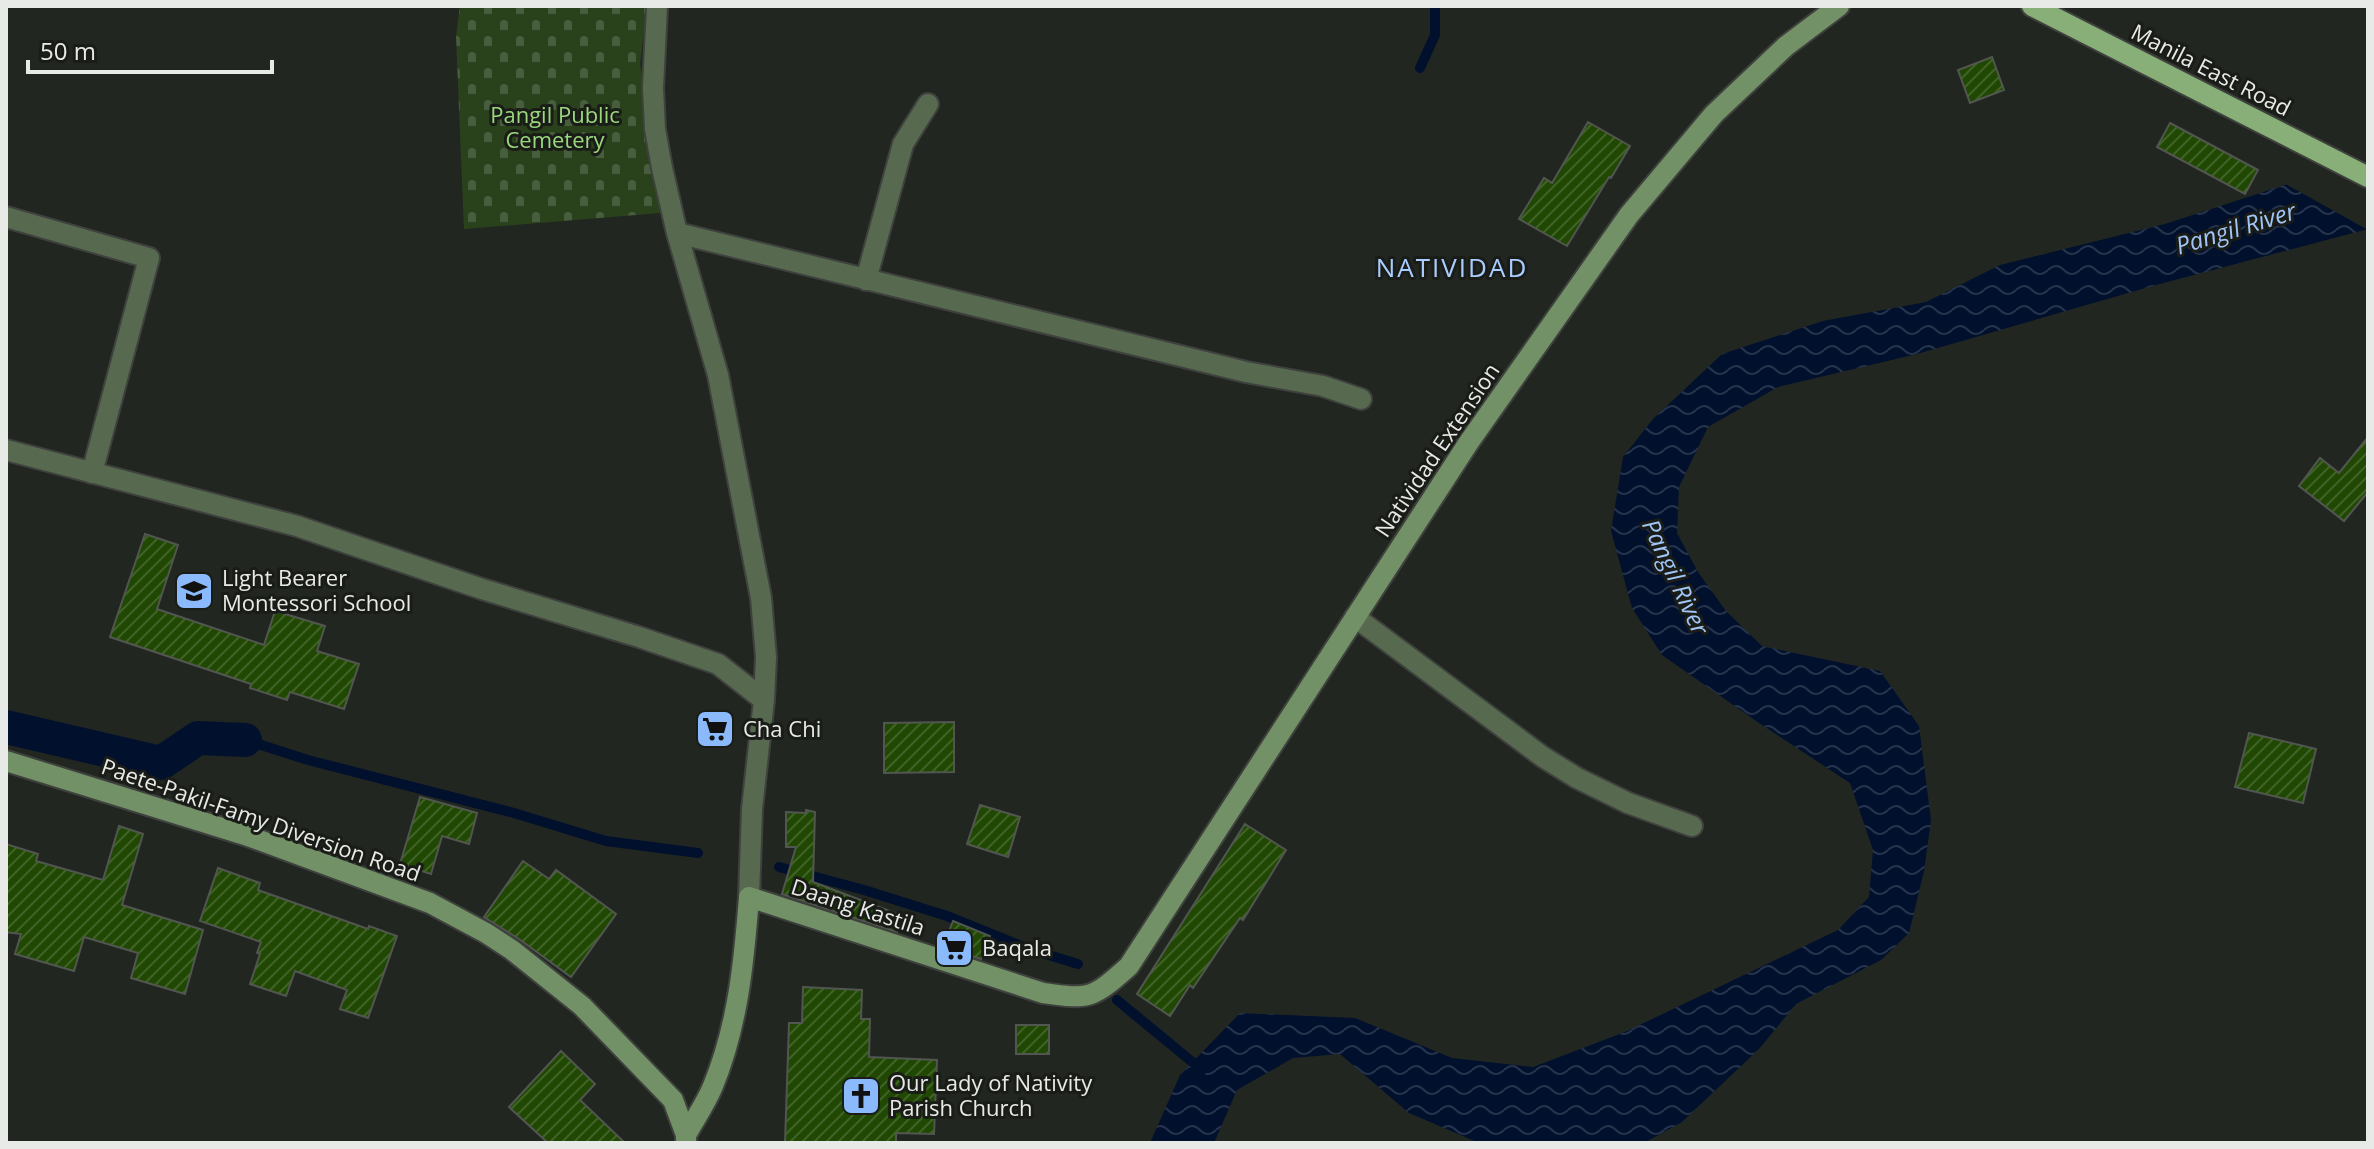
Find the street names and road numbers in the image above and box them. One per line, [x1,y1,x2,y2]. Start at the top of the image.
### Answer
street label: Manila East Road [2126,16,2296,122]
street label: Natividad Extension [1367,357,1506,542]
street label: Paete-Pakil-Famy Diversion Road [98,750,425,888]
street label: Daang Kastila [788,870,929,942]

